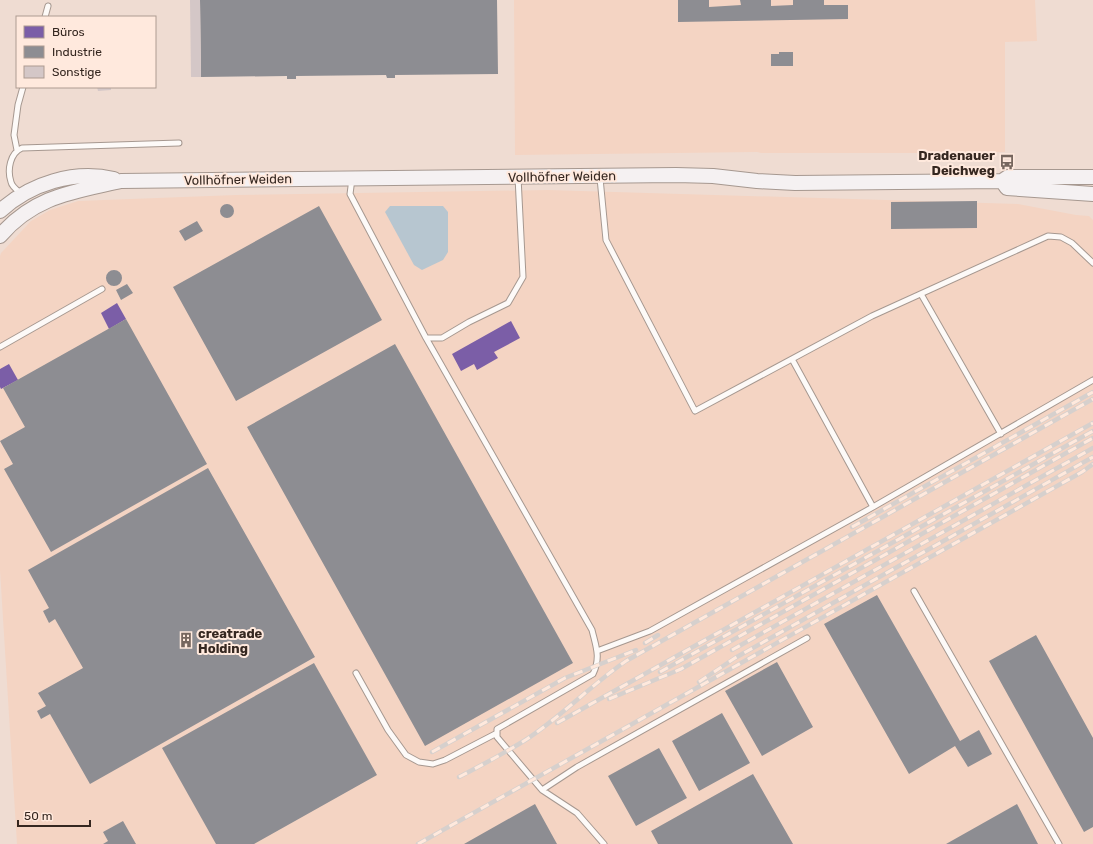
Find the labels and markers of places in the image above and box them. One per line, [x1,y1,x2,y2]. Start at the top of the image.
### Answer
place label: Dradenauer Deichweg [918,148,995,178]
bus stop icon: Dradenauer Deichweg [998,153,1016,171]
place label: creatrade Holding [198,626,263,656]
building icon: creatrade Holding [177,631,195,649]

